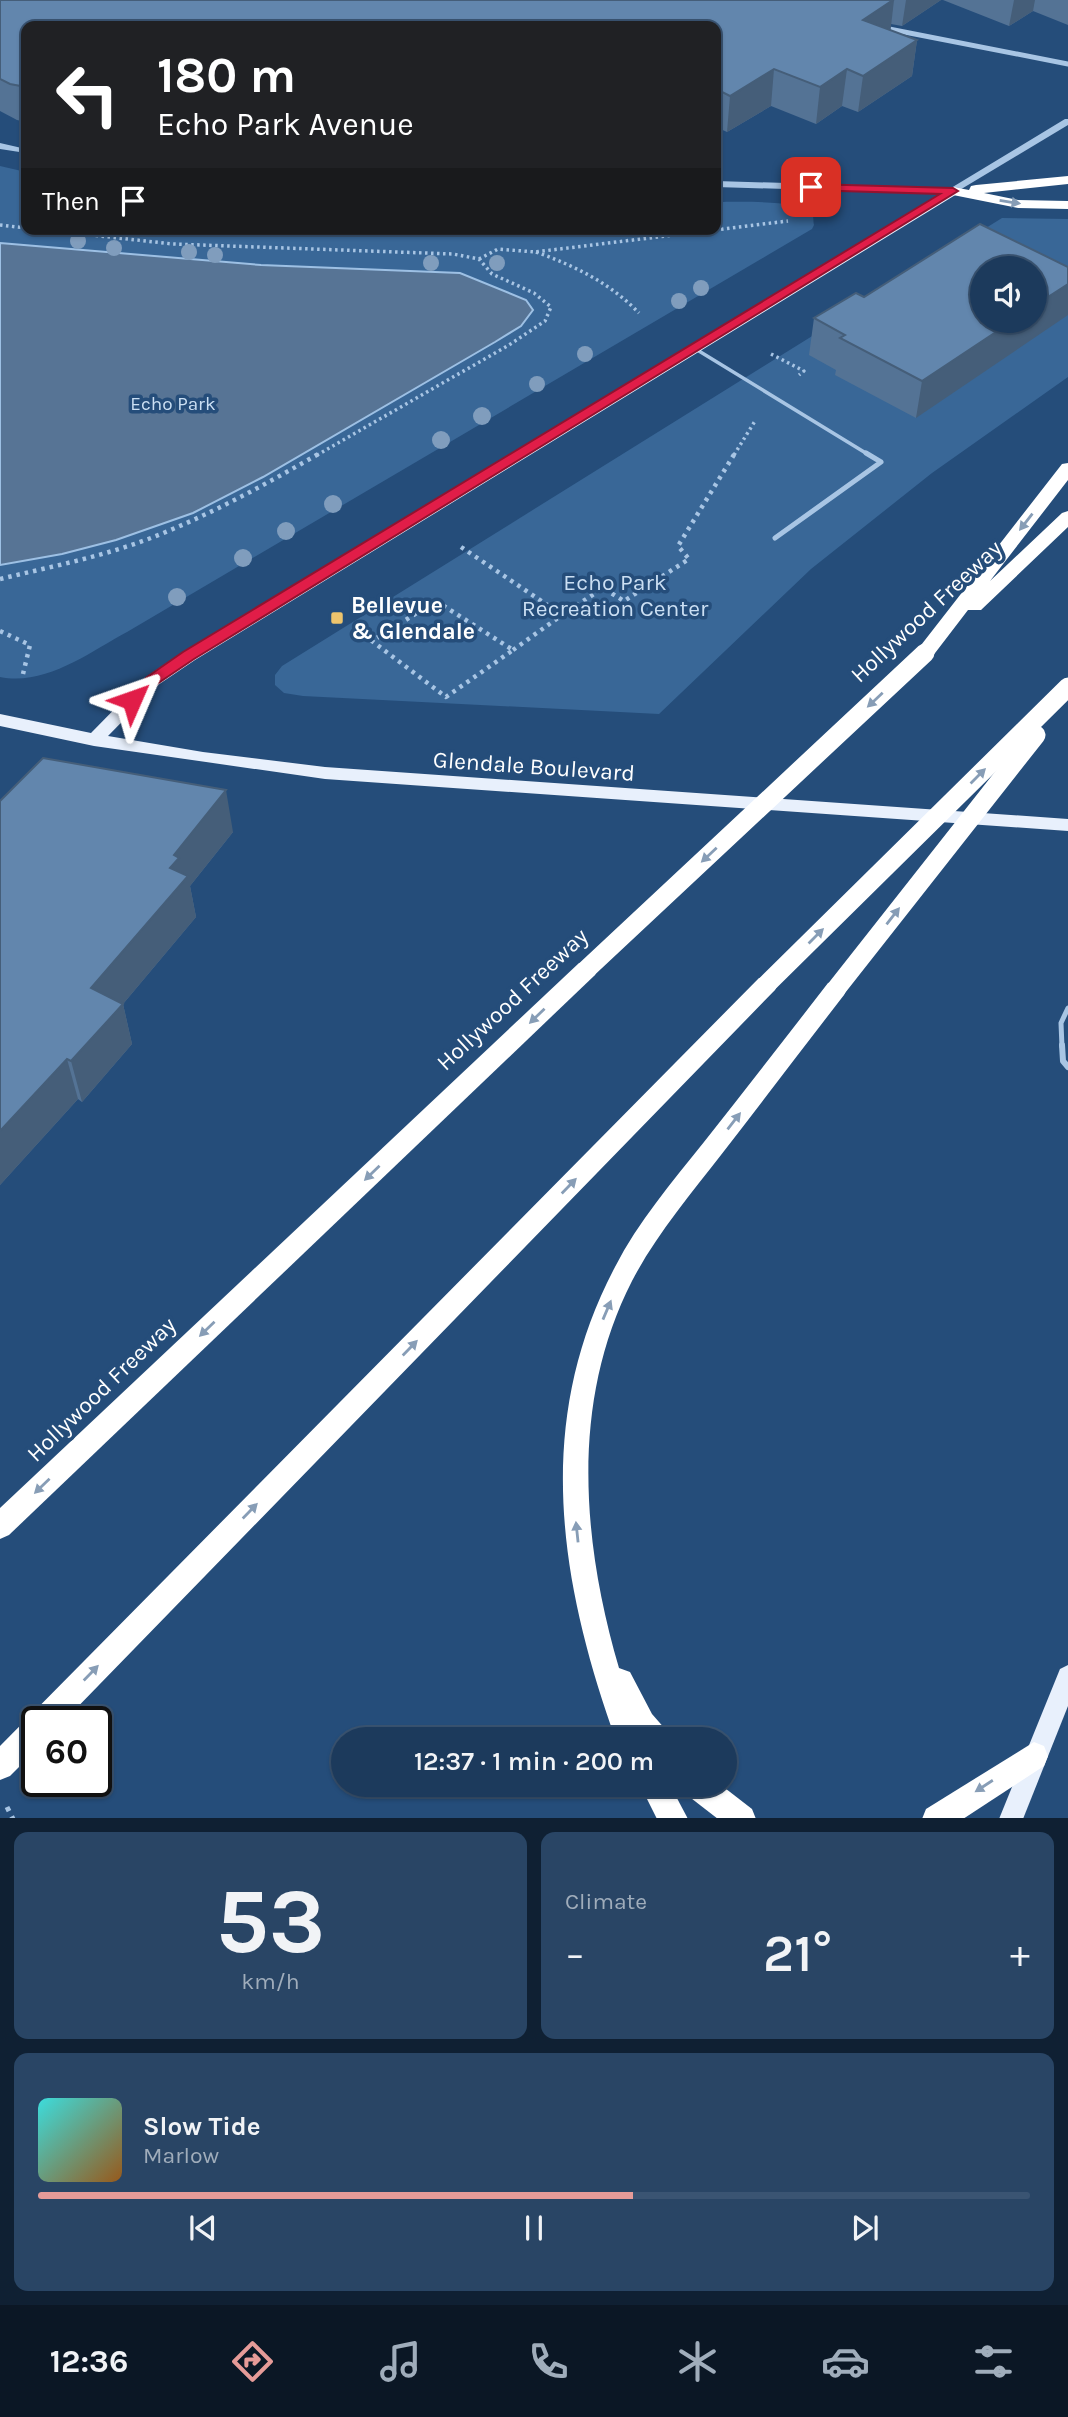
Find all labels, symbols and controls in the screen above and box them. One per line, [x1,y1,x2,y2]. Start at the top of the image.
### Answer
text: 180 m [157,47,296,104]
icon: left [42,49,133,140]
text: Echo Park Avenue [157,106,414,143]
pin [781,157,841,217]
icon: arrive [792,168,830,206]
icon: arrive [114,182,152,220]
text: Then [42,186,100,217]
one-way arrow [999,197,1021,208]
map controls [970,256,1047,333]
button: sound [970,256,1047,333]
park label: Echo Park [130,393,216,415]
one-way arrow [1020,513,1034,531]
street label: Hollywood Freeway [845,534,1008,688]
park label: Echo Park Recreation Center [522,569,709,622]
place label: Bellevue & Glendale [351,592,475,645]
marker: Bellevue & Glendale [329,610,345,626]
position arrow [95,663,169,737]
one-way arrow [867,691,884,707]
street label: Glendale Boulevard [432,746,636,787]
one-way arrow [969,768,986,785]
one-way arrow [700,847,718,863]
one-way arrow [886,908,901,926]
street label: Hollywood Freeway [431,922,594,1076]
one-way arrow [807,927,824,944]
one-way arrow [529,1007,546,1023]
one-way arrow [726,1113,741,1131]
one-way arrow [364,1164,381,1180]
one-way arrow [560,1178,576,1195]
one-way arrow [602,1299,613,1320]
street label: Hollywood Freeway [21,1311,182,1467]
one-way arrow [199,1321,216,1337]
one-way arrow [401,1340,418,1357]
one-way arrow [34,1478,51,1494]
one-way arrow [242,1503,258,1520]
one-way arrow [571,1521,582,1543]
one-way arrow [82,1666,99,1682]
speed limit sign: 60 [21,1706,112,1797]
text: 12:37 · 1 min · 200 m [414,1746,654,1777]
one-way arrow [974,1779,994,1792]
text: 53 [216,1869,325,1975]
text: Climate [565,1888,647,1915]
text: 21° [763,1923,832,1984]
text: − [565,1932,585,1977]
text: + [1010,1932,1030,1977]
text: km/h [241,1968,300,1995]
text: Slow Tide [143,2111,261,2142]
text: Marlow [143,2142,219,2169]
icon: previous [184,2209,222,2247]
icon: pause [515,2209,553,2247]
icon: next [846,2209,884,2247]
icon: directions [228,2337,277,2386]
icon: music [376,2337,425,2386]
icon: phone [524,2337,573,2386]
icon: climate [673,2337,722,2386]
icon: car [821,2337,870,2386]
icon: filters [969,2337,1018,2386]
text: 12:36 [50,2343,128,2380]

